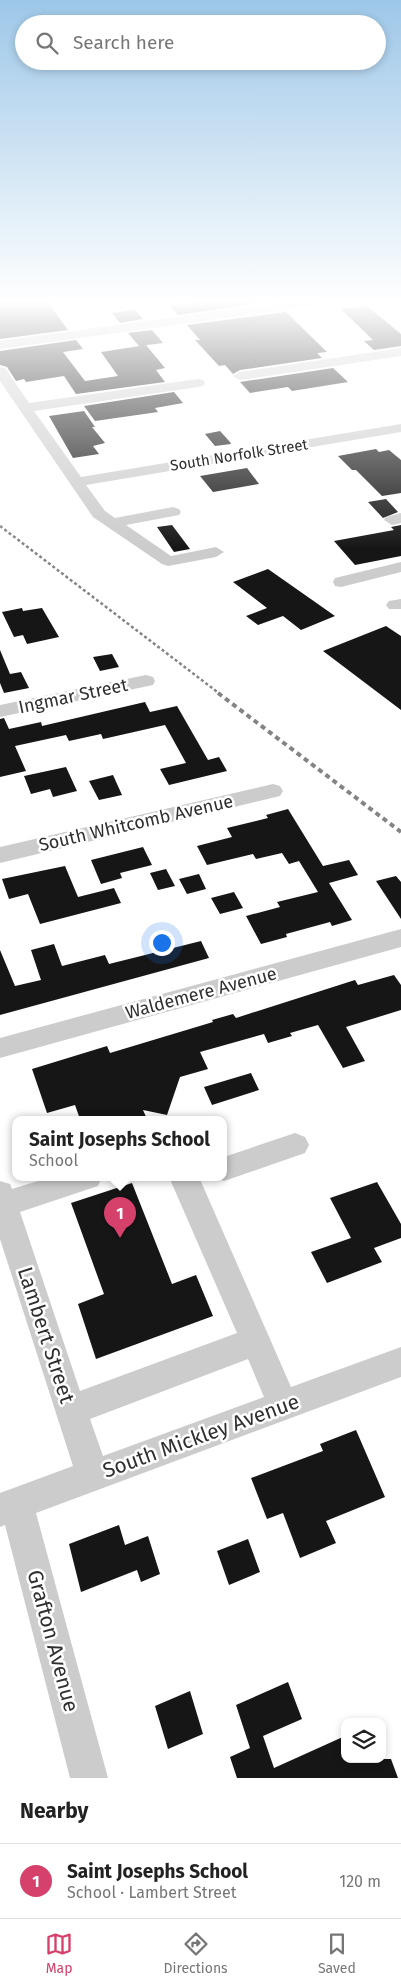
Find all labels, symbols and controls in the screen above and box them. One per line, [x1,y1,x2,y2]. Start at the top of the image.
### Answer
search box [15,15,386,70]
icon: search [33,29,61,57]
text: Search here [73,31,174,54]
street label: South Norfolk Street [169,435,310,475]
street label: Ingmar Street [16,674,130,718]
street label: South Whitcomb Avenue [37,790,235,856]
your location [149,930,175,956]
street label: Waldemere Avenue [123,962,279,1024]
popup [12,1116,227,1181]
text: Saint Josephs School [29,1128,210,1151]
text: School [29,1151,78,1170]
pin: 1 [104,1197,136,1238]
street label: Lambert Street [12,1264,80,1407]
street label: South Mickley Avenue [99,1388,303,1484]
street label: Grafton Avenue [22,1567,84,1715]
map controls [341,1718,386,1763]
button: layers [341,1718,386,1763]
text: Nearby [20,1798,88,1824]
text: Saint Josephs School [67,1860,248,1883]
text: 1 [32,1872,40,1891]
text: 120 m [339,1872,381,1891]
text: School · Lambert Street [67,1883,237,1902]
tab: Map [45,1930,73,1977]
tab: Directions [163,1930,228,1977]
tab: Saved [318,1930,356,1977]

